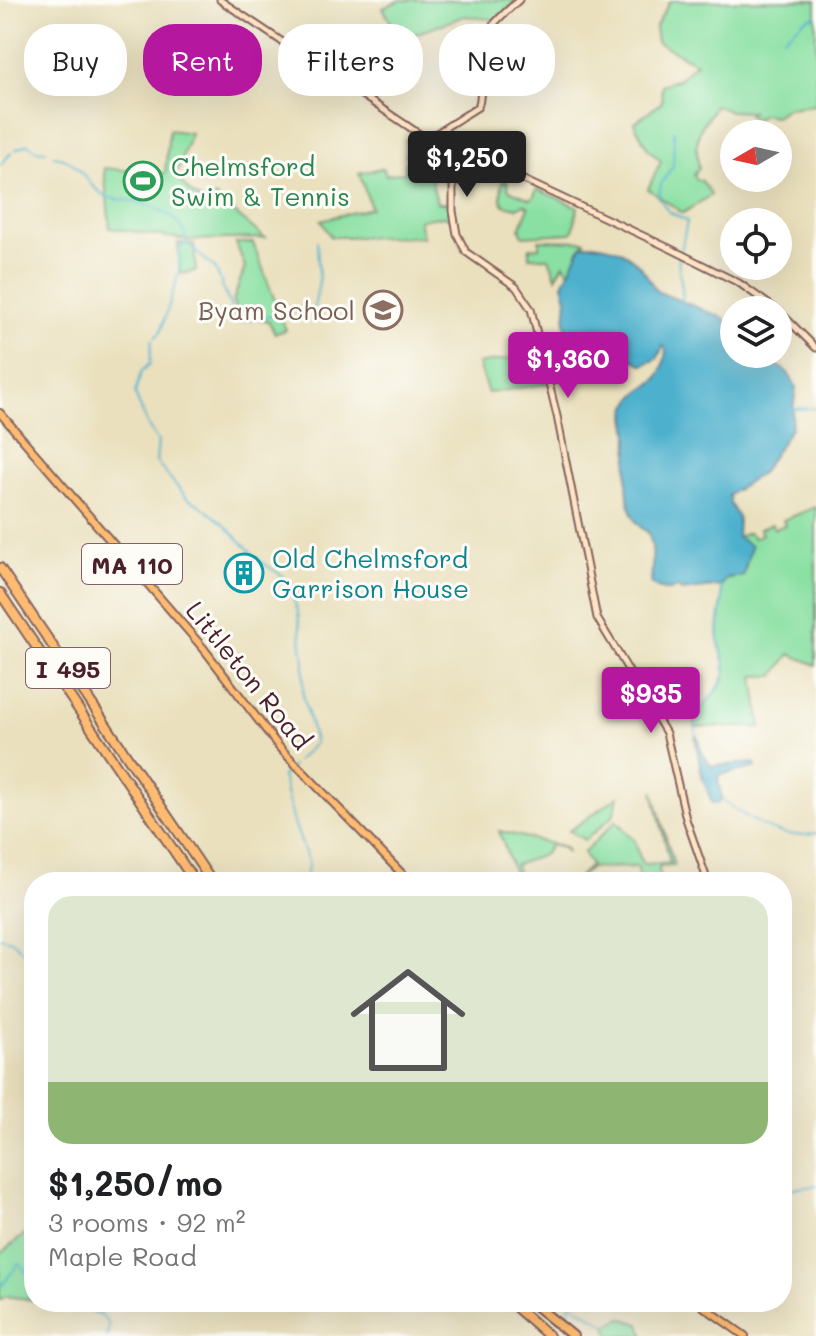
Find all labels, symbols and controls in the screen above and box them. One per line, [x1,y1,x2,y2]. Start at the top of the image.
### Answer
chip: Buy [24,24,127,96]
chip: Rent [143,24,262,96]
chip: Filters [278,24,423,96]
chip: New [439,24,555,96]
north arrow [720,120,792,192]
map controls [720,120,792,368]
pin: $1,250 [402,131,532,199]
text: $1,250 [426,140,508,174]
place label: Chelmsford Swim & Tennis [171,149,350,213]
sports icon: Chelmsford Swim & Tennis [122,160,164,202]
button: locate [720,208,792,280]
school or university icon: Byam School [362,289,404,331]
place label: Byam School [198,293,355,327]
button: layers [720,296,792,368]
pin: $1,360 [503,332,633,400]
text: $1,360 [526,341,610,375]
place label: Old Chelmsford Garrison House [272,541,469,605]
road number: MA 110 [82,544,182,584]
building icon: Old Chelmsford Garrison House [223,552,265,594]
street label: Littleton Road [179,594,319,756]
road number: I 495 [26,648,110,688]
pin: $935 [604,667,698,735]
text: $935 [620,676,682,710]
icon: home [336,948,480,1092]
text: $1,250/mo [48,1160,223,1205]
text: 3 rooms · 92 m² [48,1205,246,1239]
text: Maple Road [48,1239,197,1273]

